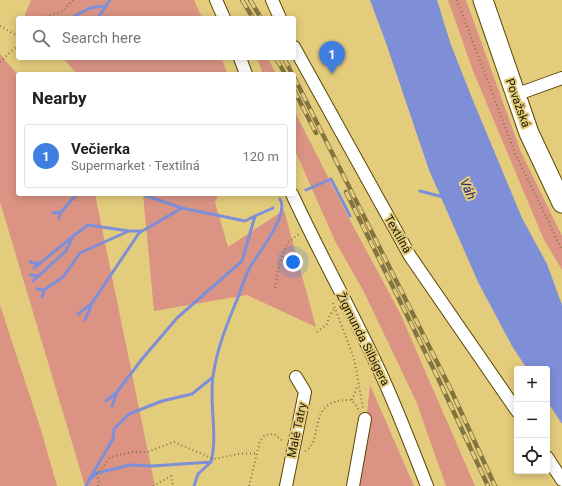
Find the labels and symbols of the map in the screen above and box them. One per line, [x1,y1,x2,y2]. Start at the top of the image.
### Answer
pin: 1 [319,41,345,74]
street label: Považská [503,77,533,129]
water label: Váh [457,176,479,202]
street label: Textilná [381,212,415,256]
your location [283,252,303,272]
street label: Žigmunda Silbigera [333,289,394,388]
street label: Malé Tatry [284,401,310,459]

